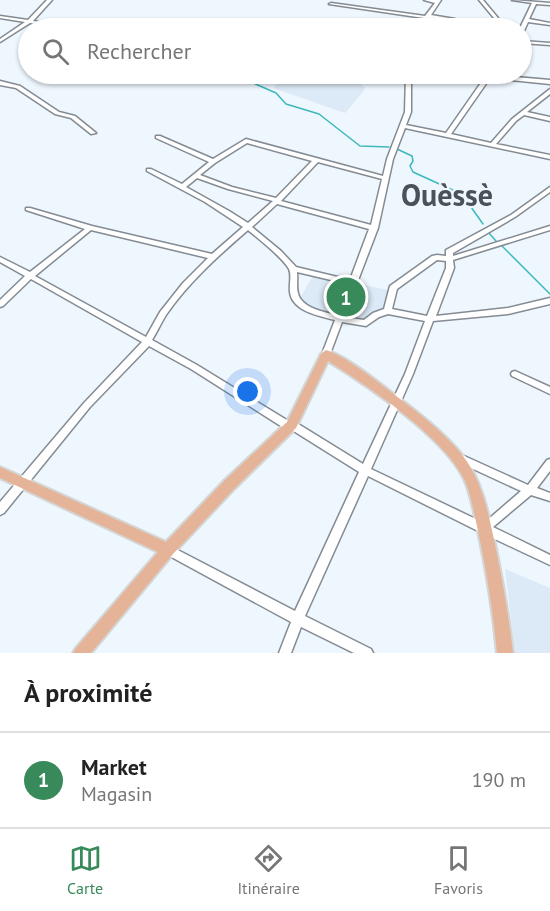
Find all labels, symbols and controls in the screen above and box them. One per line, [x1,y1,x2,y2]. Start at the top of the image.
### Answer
search box [18,18,532,84]
icon: search [39,35,72,68]
text: Rechercher [87,37,191,65]
district label: Ouèssè [401,175,493,214]
pin: 1 [326,274,366,320]
your location [233,377,262,406]
text: À proximité [24,676,152,709]
text: Market [81,753,147,781]
text: 1 [38,767,49,793]
text: 190 m [472,767,526,793]
text: Magasin [81,781,152,807]
tab: Carte [67,842,103,898]
tab: Itinéraire [237,842,300,898]
tab: Favoris [434,842,483,898]

